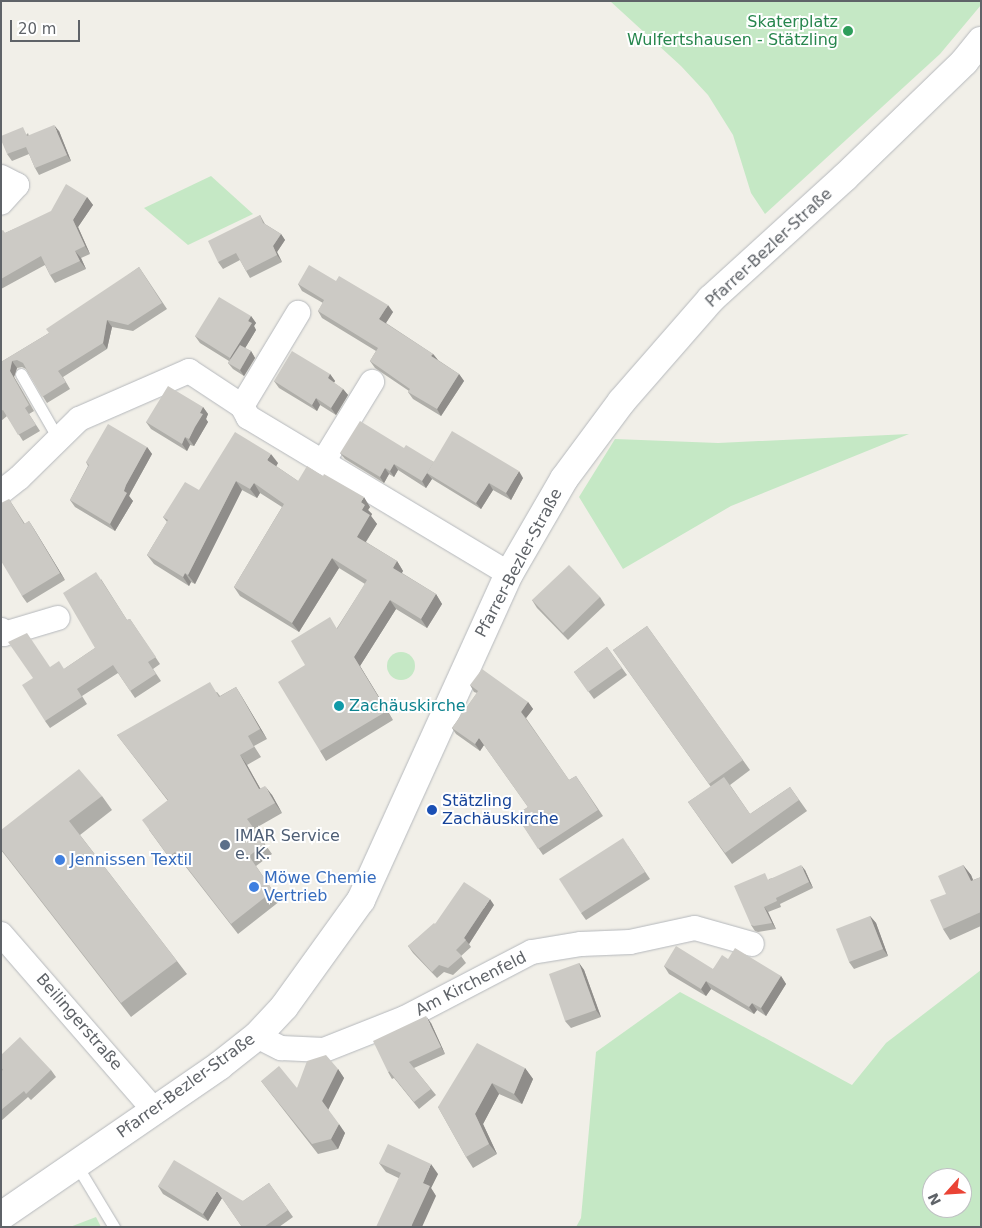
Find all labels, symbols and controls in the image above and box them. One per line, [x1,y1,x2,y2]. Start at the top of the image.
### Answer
scale bar [12,10,82,42]
place label: Skaterplatz Wulfertshausen - Stätzling [627,12,838,50]
text: 20 m [18,20,56,38]
marker: Skaterplatz Wulfertshausen - Stätzling [842,25,854,37]
street label: Pfarrer-Bezler-Straße [702,184,836,312]
street label: Pfarrer-Bezler-Straße [472,485,566,641]
place label: Zachäuskirche [349,696,466,716]
marker: Zachäuskirche [333,700,345,712]
place label: Stätzling Zachäuskirche [442,791,559,829]
marker: Stätzling Zachäuskirche [426,804,438,816]
place label: IMAR Service e. K. [235,826,340,864]
marker: IMAR Service e. K. [219,839,231,851]
place label: Jennissen Textil [70,850,192,870]
marker: Jennissen Textil [54,854,66,866]
place label: Möwe Chemie Vertrieb [264,868,377,906]
marker: Möwe Chemie Vertrieb [248,881,260,893]
street label: Am Kirchenfeld [412,948,530,1020]
street label: Beilingerstraße [32,970,126,1074]
street label: Pfarrer-Bezler-Straße [113,1030,259,1142]
north arrow [922,1168,972,1218]
text: N [925,1190,944,1208]

